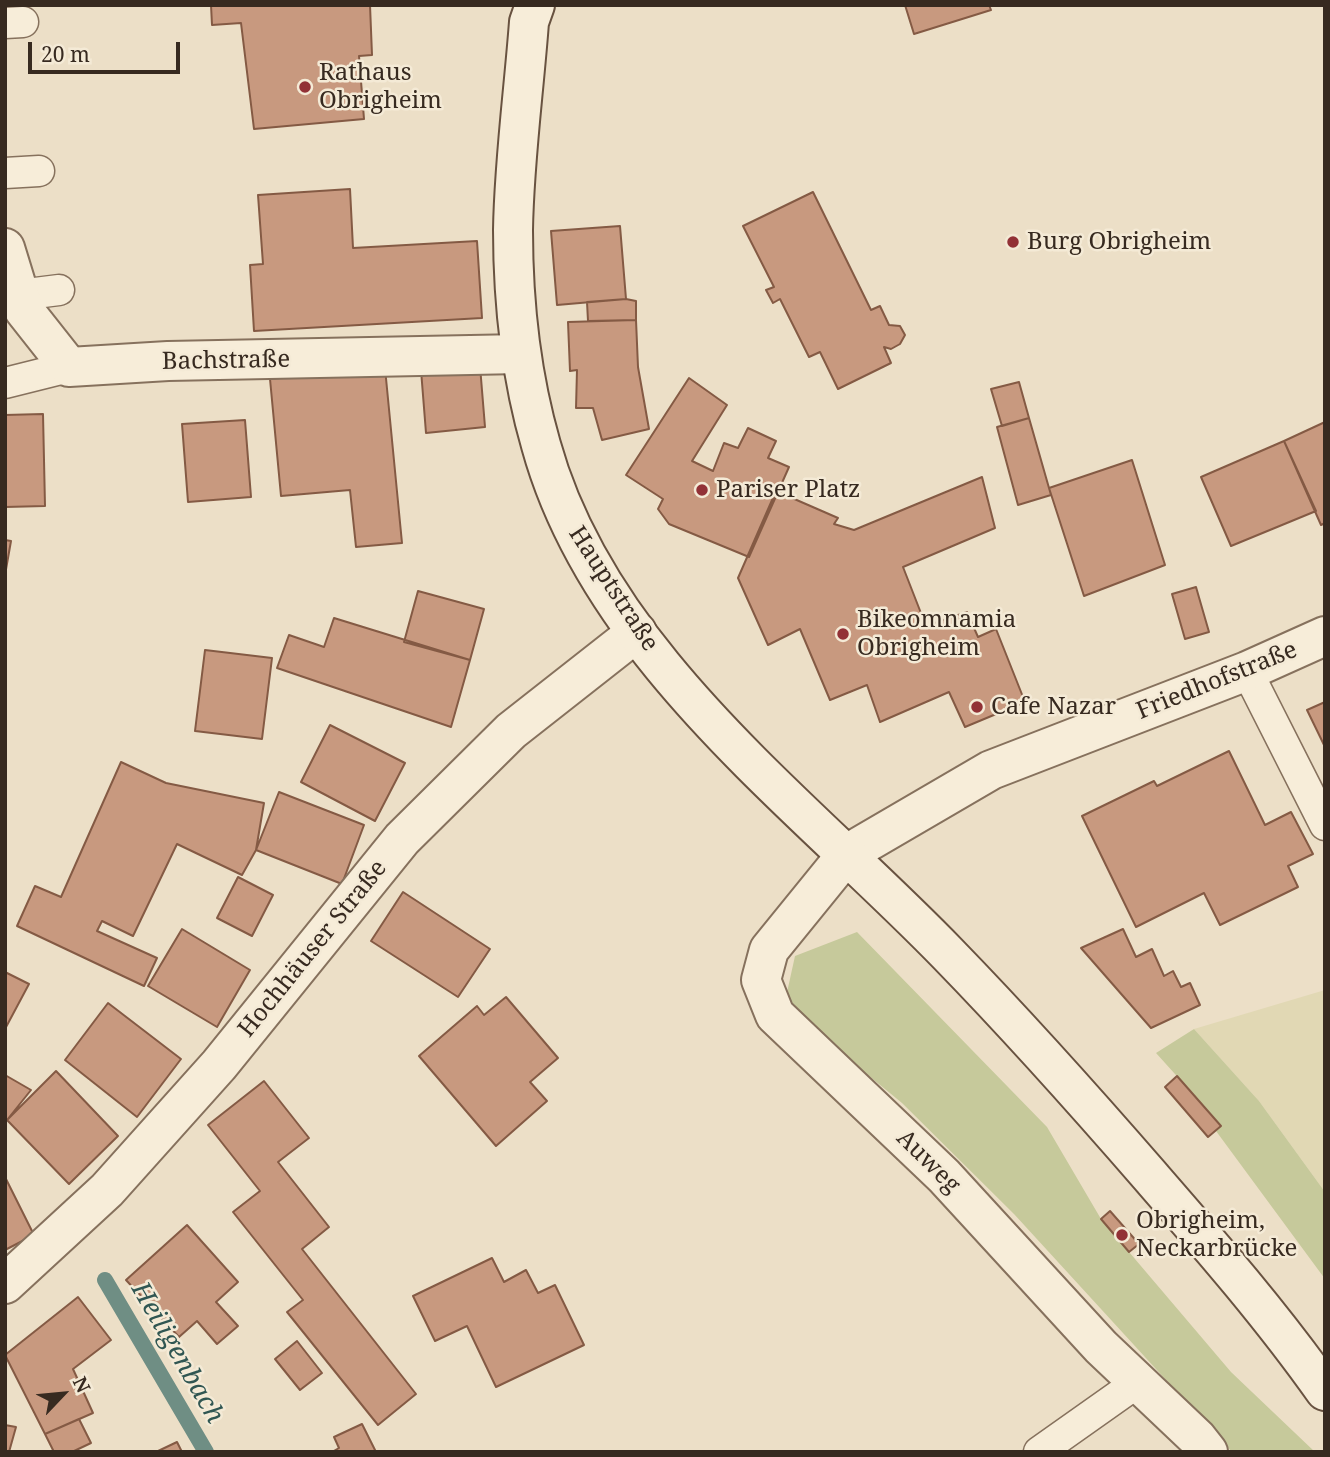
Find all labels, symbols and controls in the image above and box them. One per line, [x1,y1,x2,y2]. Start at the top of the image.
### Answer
scale bar [32,28,184,72]
text: 20 m [41,40,90,68]
place label: Rathaus Obrigheim [319,59,442,115]
marker: Rathaus Obrigheim [297,79,313,95]
place label: Burg Obrigheim [1027,228,1211,256]
marker: Burg Obrigheim [1005,234,1021,250]
street label: Bachstraße [162,345,290,377]
place label: Pariser Platz [716,476,860,504]
marker: Pariser Platz [694,482,710,498]
street label: Hauptstraße [562,521,664,657]
place label: Bikeomnamia Obrigheim [857,606,1016,662]
marker: Bikeomnamia Obrigheim [835,626,851,642]
street label: Friedhofstraße [1132,636,1302,726]
place label: Cafe Nazar [991,693,1116,721]
marker: Cafe Nazar [969,699,985,715]
street label: Hochhäuser Straße [233,855,393,1043]
street label: Auweg [890,1124,966,1200]
place label: Obrigheim, Neckarbrücke [1136,1207,1297,1263]
marker: Obrigheim, Neckarbrücke [1114,1227,1130,1243]
water label: Heiligenbach [124,1277,230,1429]
north arrow [28,1359,98,1429]
text: N [67,1372,97,1397]

